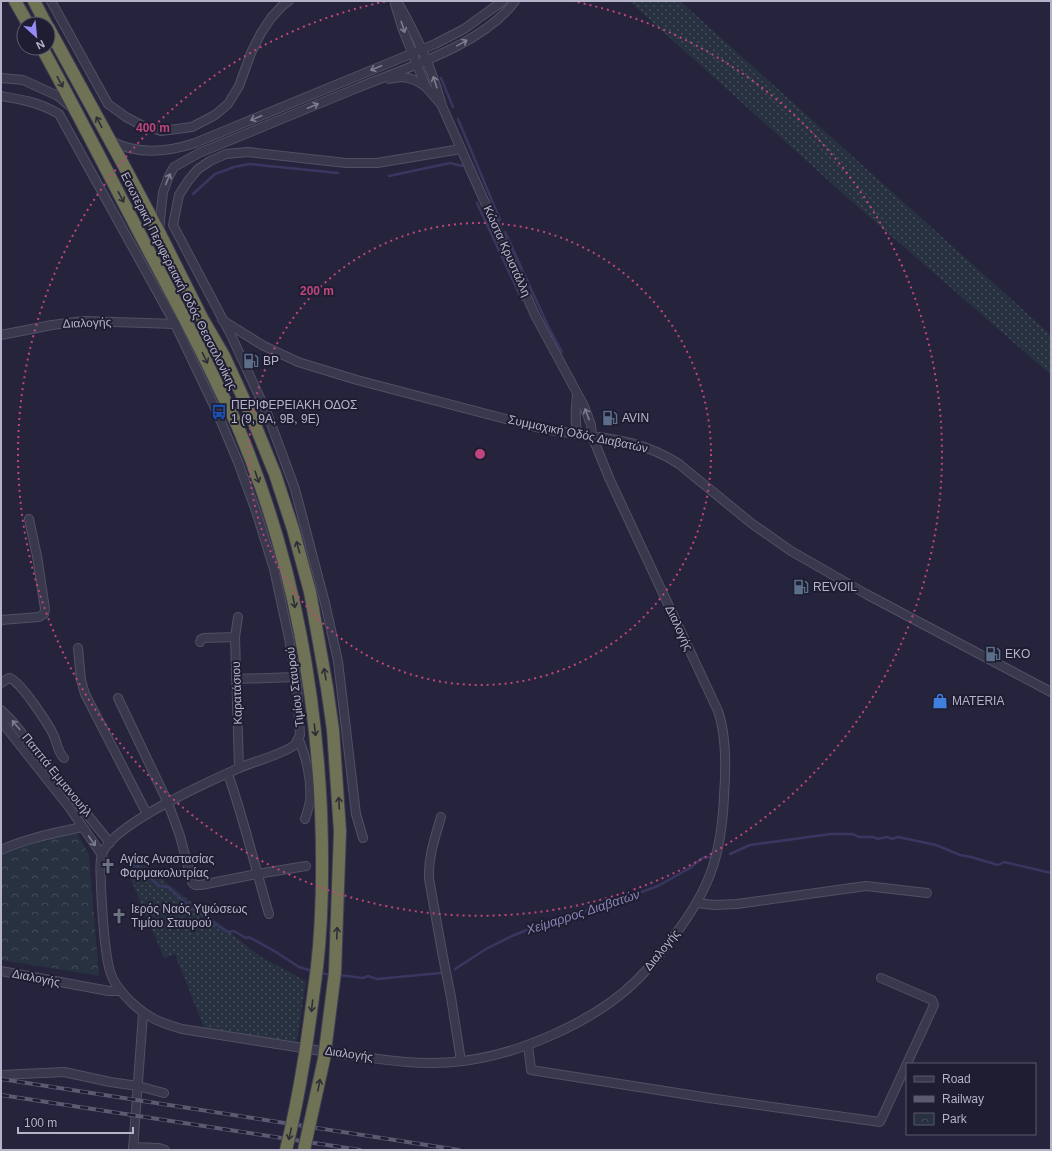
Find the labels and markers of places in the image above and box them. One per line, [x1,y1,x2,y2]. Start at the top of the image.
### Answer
fuel station icon: BP [242,352,260,370]
place label: BP [263,354,279,368]
place label: ΠΕΡΙΦΕΡΕΙΑΚΗ ΟΔΟΣ 1 (9, 9Α, 9Β, 9Ε) [231,398,358,426]
bus stop icon: ΠΕΡΙΦΕΡΕΙΑΚΗ ΟΔΟΣ 1 (9, 9Α, 9Β, 9Ε) [210,403,228,421]
fuel station icon: AVIN [601,409,619,427]
place label: AVIN [622,411,649,425]
centre of rings [473,447,487,461]
fuel station icon: REVOIL [792,578,810,596]
place label: REVOIL [813,580,857,594]
fuel station icon: EKO [984,645,1002,663]
place label: EKO [1005,647,1030,661]
shop icon: MATERIA [931,692,949,710]
place label: MATERIA [952,694,1004,708]
place label: Αγίας Αναστασίας Φαρμακολυτρίας [120,852,214,880]
church icon: Αγίας Αναστασίας Φαρμακολυτρίας [99,857,117,875]
place label: Ιερός Ναός Υψώσεως Τιμίου Σταυρού [131,902,248,930]
church icon: Ιερός Ναός Υψώσεως Τιμίου Σταυρού [110,907,128,925]

